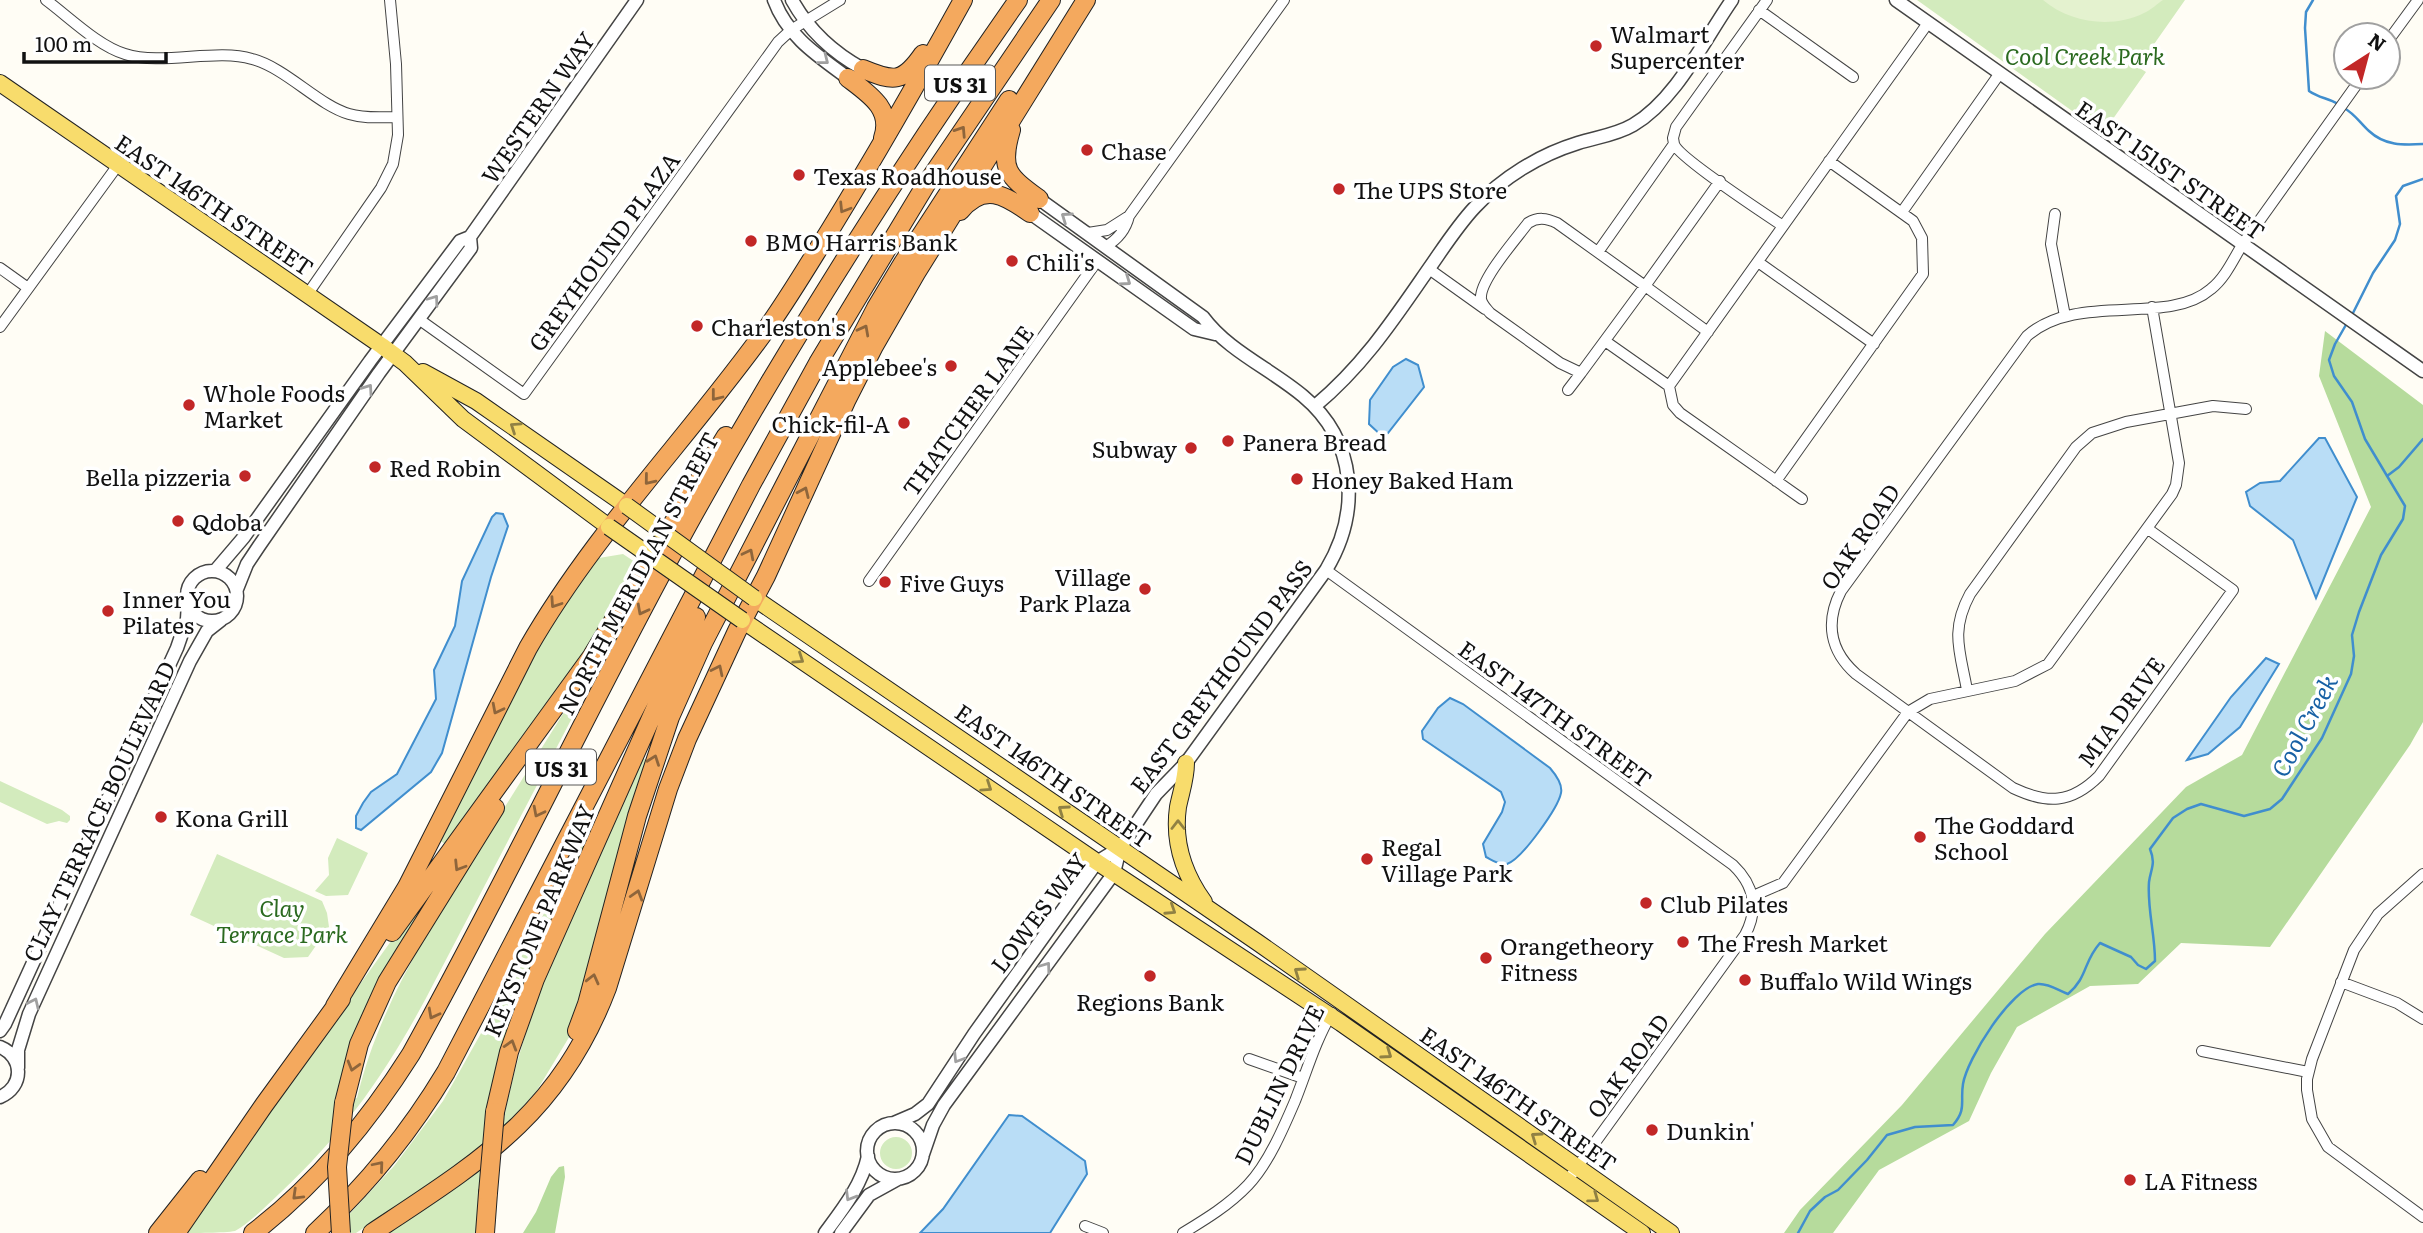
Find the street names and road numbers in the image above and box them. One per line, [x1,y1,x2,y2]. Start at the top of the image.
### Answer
street label: WESTERN WAY [472,24,602,190]
road number: US 31 [925,66,995,100]
street label: EAST 151ST STREET [2069,91,2273,247]
street label: EAST 146TH STREET [109,125,321,283]
street label: GREYHOUND PLAZA [519,144,687,358]
street label: THATCHER LANE [893,317,1041,503]
street label: NORTH MERIDIAN STREET [548,425,726,721]
street label: OAK ROAD [1811,476,1907,596]
street label: EAST GREYHOUND PASS [1121,552,1319,800]
street label: EAST 147TH STREET [1452,631,1660,795]
street label: MIA DRIVE [2068,649,2172,773]
street label: CLAY TERRACE BOULEVARD [13,655,183,967]
street label: EAST 146TH STREET [949,694,1159,856]
road number: US 31 [526,750,596,784]
street label: KEYSTONE PARKWAY [474,798,602,1042]
street label: LOWES WAY [981,845,1095,979]
street label: DUBLIN DRIVE [1224,998,1332,1170]
street label: OAK ROAD [1577,1006,1677,1124]
street label: EAST 146TH STREET [1414,1017,1624,1179]

